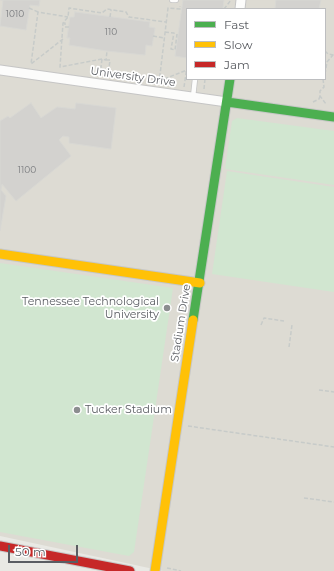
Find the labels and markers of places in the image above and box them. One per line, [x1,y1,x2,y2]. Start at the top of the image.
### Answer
place label: Tennessee Technological University [22,295,159,321]
marker: Tennessee Technological University [162,303,172,313]
place label: Tucker Stadium [85,403,172,417]
marker: Tucker Stadium [72,405,82,415]

